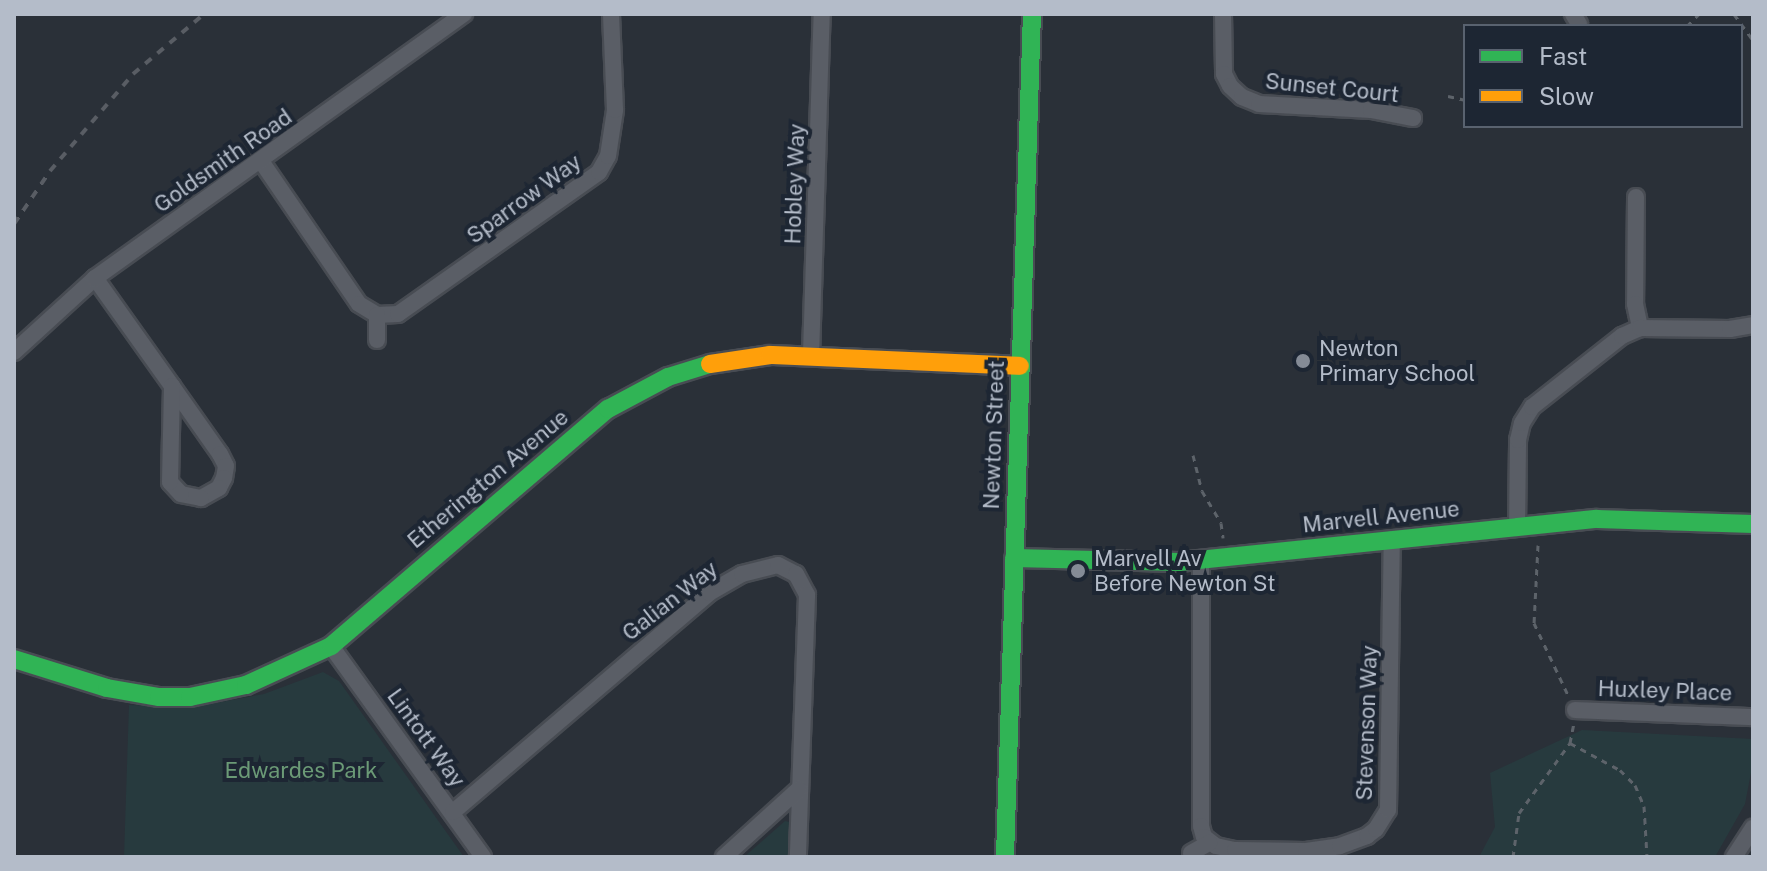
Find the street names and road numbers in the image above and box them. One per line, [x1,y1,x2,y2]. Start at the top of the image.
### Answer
street label: Sunset Court [1264,68,1400,108]
street label: Goldsmith Road [149,104,297,218]
street label: Hobley Way [780,123,810,245]
street label: Sparrow Way [462,149,586,249]
street label: Newton Street [978,360,1010,510]
street label: Etherington Avenue [402,404,574,554]
street label: Marvell Avenue [1301,496,1461,538]
street label: Galian Way [617,555,723,647]
street label: Stevenson Way [1351,645,1383,801]
street label: Huxley Place [1597,675,1733,707]
street label: Lintott Way [381,683,471,793]

